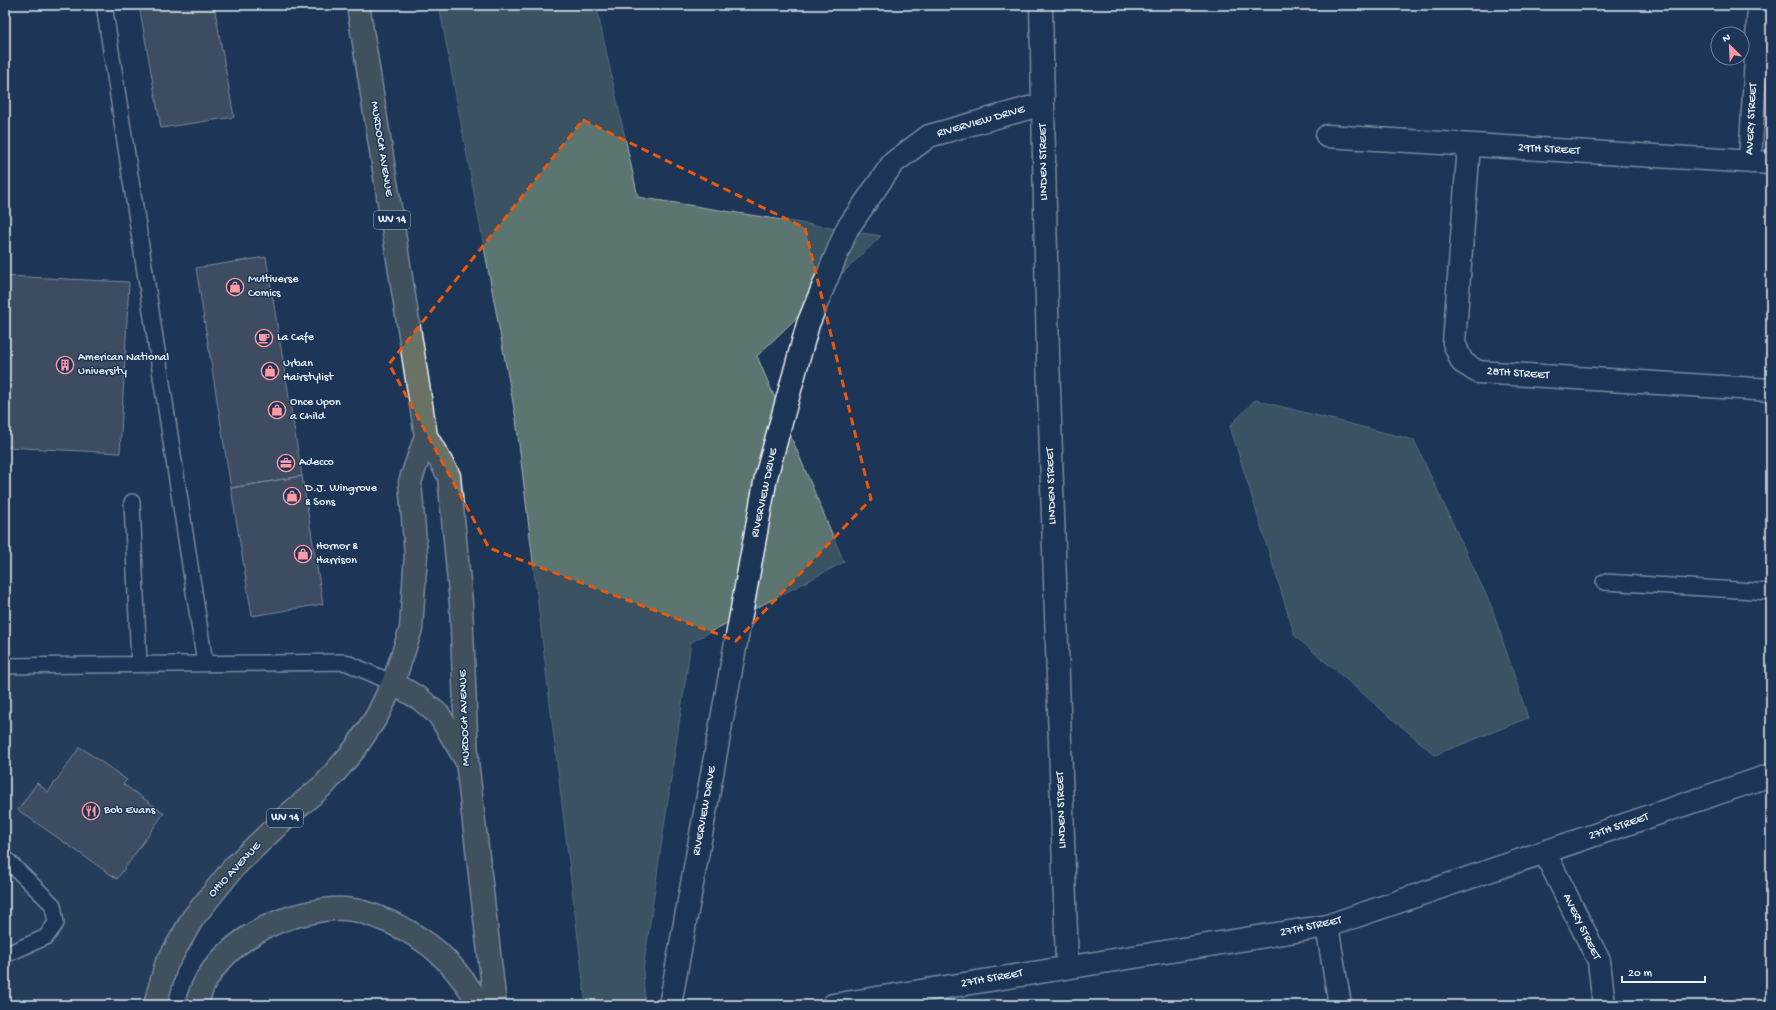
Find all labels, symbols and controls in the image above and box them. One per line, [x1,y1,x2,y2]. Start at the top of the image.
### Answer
north arrow [1710,26,1750,66]
text: N [1721,32,1732,46]
street label: AVERY STREET [1743,81,1761,155]
street label: MURDOCH AVENUE [367,100,396,198]
street label: RIVERVIEW DRIVE [935,103,1027,141]
street label: LINDEN STREET [1036,122,1052,201]
street label: 29TH STREET [1518,141,1582,159]
road number: WV 14 [374,211,410,229]
place label: Multiverse Comics [248,273,299,301]
shop icon: Multiverse Comics [225,277,245,297]
cafe icon: La Cafe [254,328,274,348]
place label: La Cafe [277,331,315,345]
place label: American National University [78,351,170,379]
building icon: American National University [55,355,75,375]
place label: Urban Hairstylist [283,357,334,385]
shop icon: Urban Hairstylist [260,361,280,381]
street label: 28TH STREET [1486,365,1551,383]
place label: Once Upon a Child [290,396,341,424]
shop icon: Once Upon a Child [267,400,287,420]
street label: LINDEN STREET [1044,446,1060,525]
street label: RIVERVIEW DRIVE [749,447,781,539]
office icon: Adecco [276,453,296,473]
place label: Adecco [299,456,334,470]
place label: D.J. Wingrove & Sons [304,482,378,510]
shop icon: D.J. Wingrove & Sons [282,486,302,506]
place label: Hornor & Harrison [316,540,358,568]
shop icon: Hornor & Harrison [293,544,313,564]
street label: MURDOCH AVENUE [456,669,474,766]
street label: RIVERVIEW DRIVE [690,765,720,857]
street label: LINDEN STREET [1054,770,1070,849]
restaurant icon: Bob Evans [81,801,101,821]
place label: Bob Evans [103,804,156,818]
road number: WV 14 [267,809,303,827]
street label: 27TH STREET [1587,810,1652,844]
street label: OHIO AVENUE [206,839,265,901]
street label: AVERY STREET [1559,892,1604,964]
street label: 27TH STREET [1279,913,1344,940]
scale bar [1622,958,1705,984]
street label: 27TH STREET [960,966,1025,991]
text: 20 m [1628,967,1653,981]

